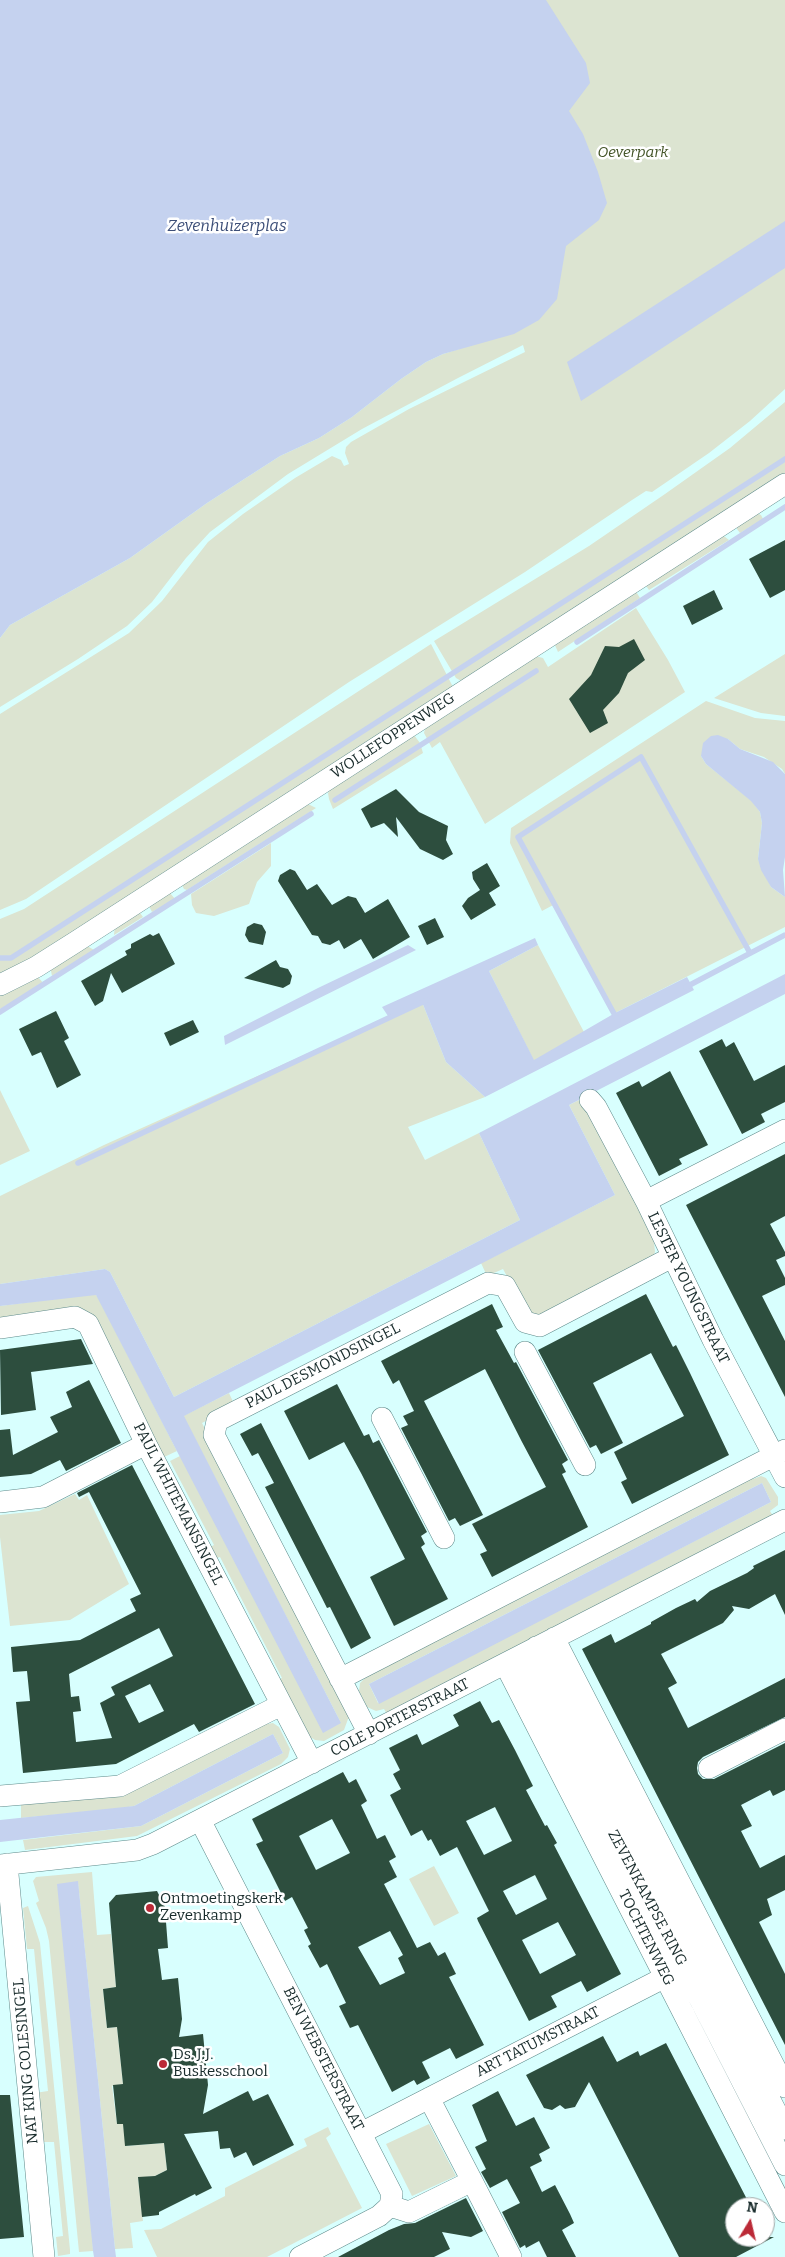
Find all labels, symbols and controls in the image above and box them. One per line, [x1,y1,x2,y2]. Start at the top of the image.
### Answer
park label: Oeverpark [598,144,668,162]
water label: Zevenhuizerplas [167,217,287,237]
street label: WOLLEFOPPENWEG [328,689,458,783]
street label: LESTER YOUNGSTRAAT [643,1209,733,1367]
street label: PAUL DESMONDSINGEL [243,1319,403,1413]
street label: PAUL WHITEMANSINGEL [129,1420,227,1588]
street label: COLE PORTERSTRAAT [327,1675,473,1761]
street label: ZEVENKAMPSE RING [604,1827,690,1969]
street label: TOCHTENWEG [614,1887,678,1989]
place label: Ontmoetingskerk Zevenkamp [160,1890,283,1925]
marker: Ontmoetingskerk Zevenkamp [144,1902,156,1914]
street label: NAT KING COLESINGEL [10,1977,42,2145]
street label: BEN WEBSTERSTRAAT [279,1984,367,2134]
street label: ART TATUMSTRAAT [473,2003,603,2081]
place label: Ds. J.J. Buskesschool [173,2046,268,2081]
marker: Ds. J.J. Buskesschool [157,2058,169,2070]
north arrow [725,2197,775,2247]
text: N [746,2198,759,2217]

